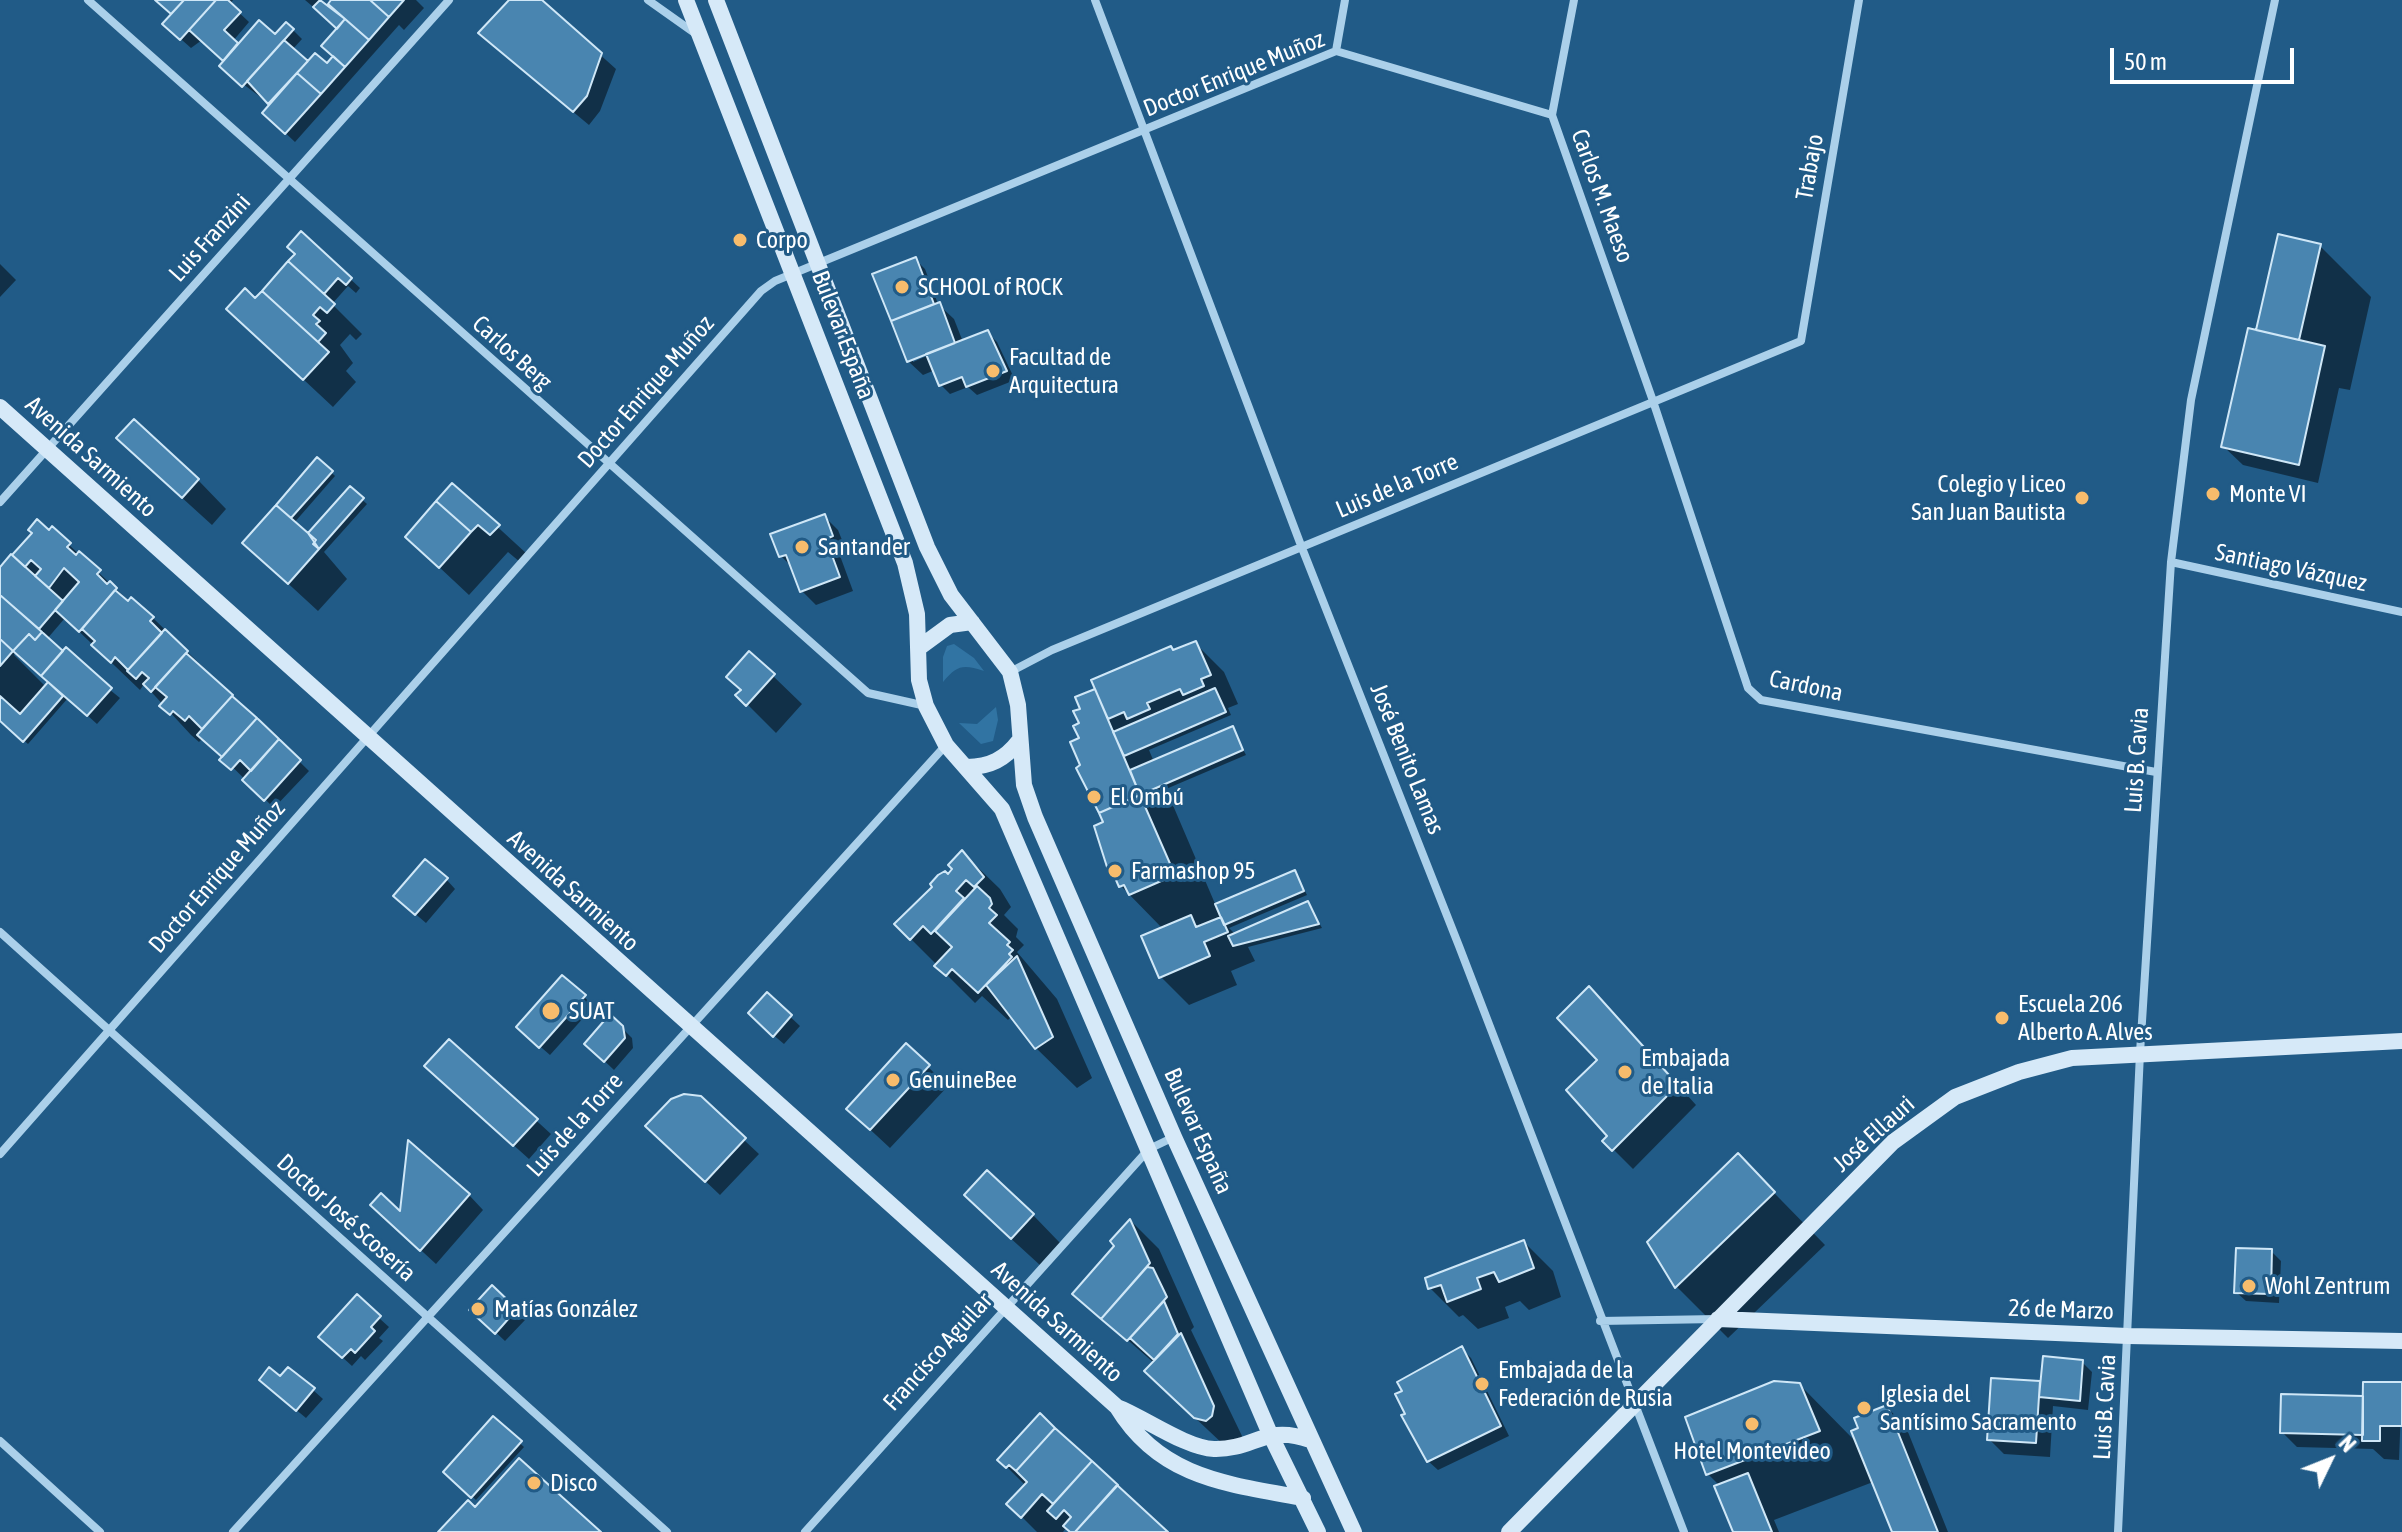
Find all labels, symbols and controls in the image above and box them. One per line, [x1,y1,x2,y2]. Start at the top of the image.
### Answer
street label: Doctor Enrique Muñoz [1139,25,1329,123]
scale bar [2114,32,2298,82]
text: 50 m [2124,48,2167,75]
street label: Carlos M. Maeso [1565,125,1639,267]
street label: Trabajo [1790,132,1830,202]
street label: Luis Franzini [163,188,257,288]
place label: Corpo [756,226,808,254]
marker: Corpo [731,231,749,249]
street label: Bulevar España [805,267,881,403]
place label: SCHOOL of ROCK [918,273,1063,301]
marker: SCHOOL of ROCK [893,278,911,296]
street label: Carlos Berg [466,310,558,396]
street label: Doctor Enrique Muñoz [572,310,720,474]
place label: Facultad de Arquitectura [1009,343,1119,399]
marker: Facultad de Arquitectura [984,362,1002,380]
street label: Avenida Sarmiento [19,390,163,524]
street label: Luis de la Torre [1332,447,1462,525]
place label: Colegio y Liceo San Juan Bautista [1911,470,2066,526]
place label: Monte VI [2229,480,2307,508]
marker: Monte VI [2204,485,2222,503]
marker: Colegio y Liceo San Juan Bautista [2073,489,2091,507]
place label: Santander [818,533,910,561]
marker: Santander [793,538,811,556]
street label: Santiago Vázquez [2213,538,2369,598]
street label: Cardona [1767,664,1845,708]
street label: José Benito Lamas [1364,680,1450,838]
street label: Luis B. Cavia [2119,706,2155,814]
place label: El Ombú [1110,783,1184,811]
marker: El Ombú [1085,788,1103,806]
street label: Doctor Enrique Muñoz [143,795,291,959]
street label: Avenida Sarmiento [501,824,645,958]
place label: Farmashop 95 [1131,857,1255,885]
marker: Farmashop 95 [1106,862,1124,880]
place label: Escuela 206 Alberto A. Alves [2018,990,2153,1046]
place label: SUAT [569,997,615,1025]
marker: SUAT [540,1000,562,1022]
marker: Escuela 206 Alberto A. Alves [1993,1009,2011,1027]
place label: Embajada de Italia [1641,1044,1730,1100]
marker: Embajada de Italia [1616,1063,1634,1081]
street label: Bulevar España [1157,1064,1239,1198]
place label: GenuineBee [909,1066,1017,1094]
street label: Luis de la Torre [521,1067,629,1183]
marker: GenuineBee [884,1071,902,1089]
street label: José Ellauri [1827,1090,1921,1178]
street label: Doctor José Scosería [271,1148,421,1288]
street label: Avenida Sarmiento [985,1255,1129,1389]
place label: Wohl Zentrum [2265,1272,2390,1300]
marker: Wohl Zentrum [2240,1277,2258,1295]
street label: Francisco Aguilar [878,1287,998,1417]
street label: 26 de Marzo [2008,1294,2114,1326]
place label: Matías González [494,1295,638,1323]
marker: Matías González [469,1300,487,1318]
street label: Luis B. Cavia [2088,1354,2122,1460]
place label: Embajada de la Federación de Rusia [1498,1356,1673,1412]
marker: Embajada de la Federación de Rusia [1473,1375,1491,1393]
place label: Iglesia del Santísimo Sacramento [1880,1380,2077,1436]
marker: Iglesia del Santísimo Sacramento [1855,1399,1873,1417]
marker: Hotel Montevideo [1743,1415,1761,1433]
north arrow [2290,1420,2370,1500]
text: N [2334,1430,2361,1457]
place label: Hotel Montevideo [1673,1437,1831,1465]
place label: Disco [550,1469,598,1497]
marker: Disco [525,1474,543,1492]

